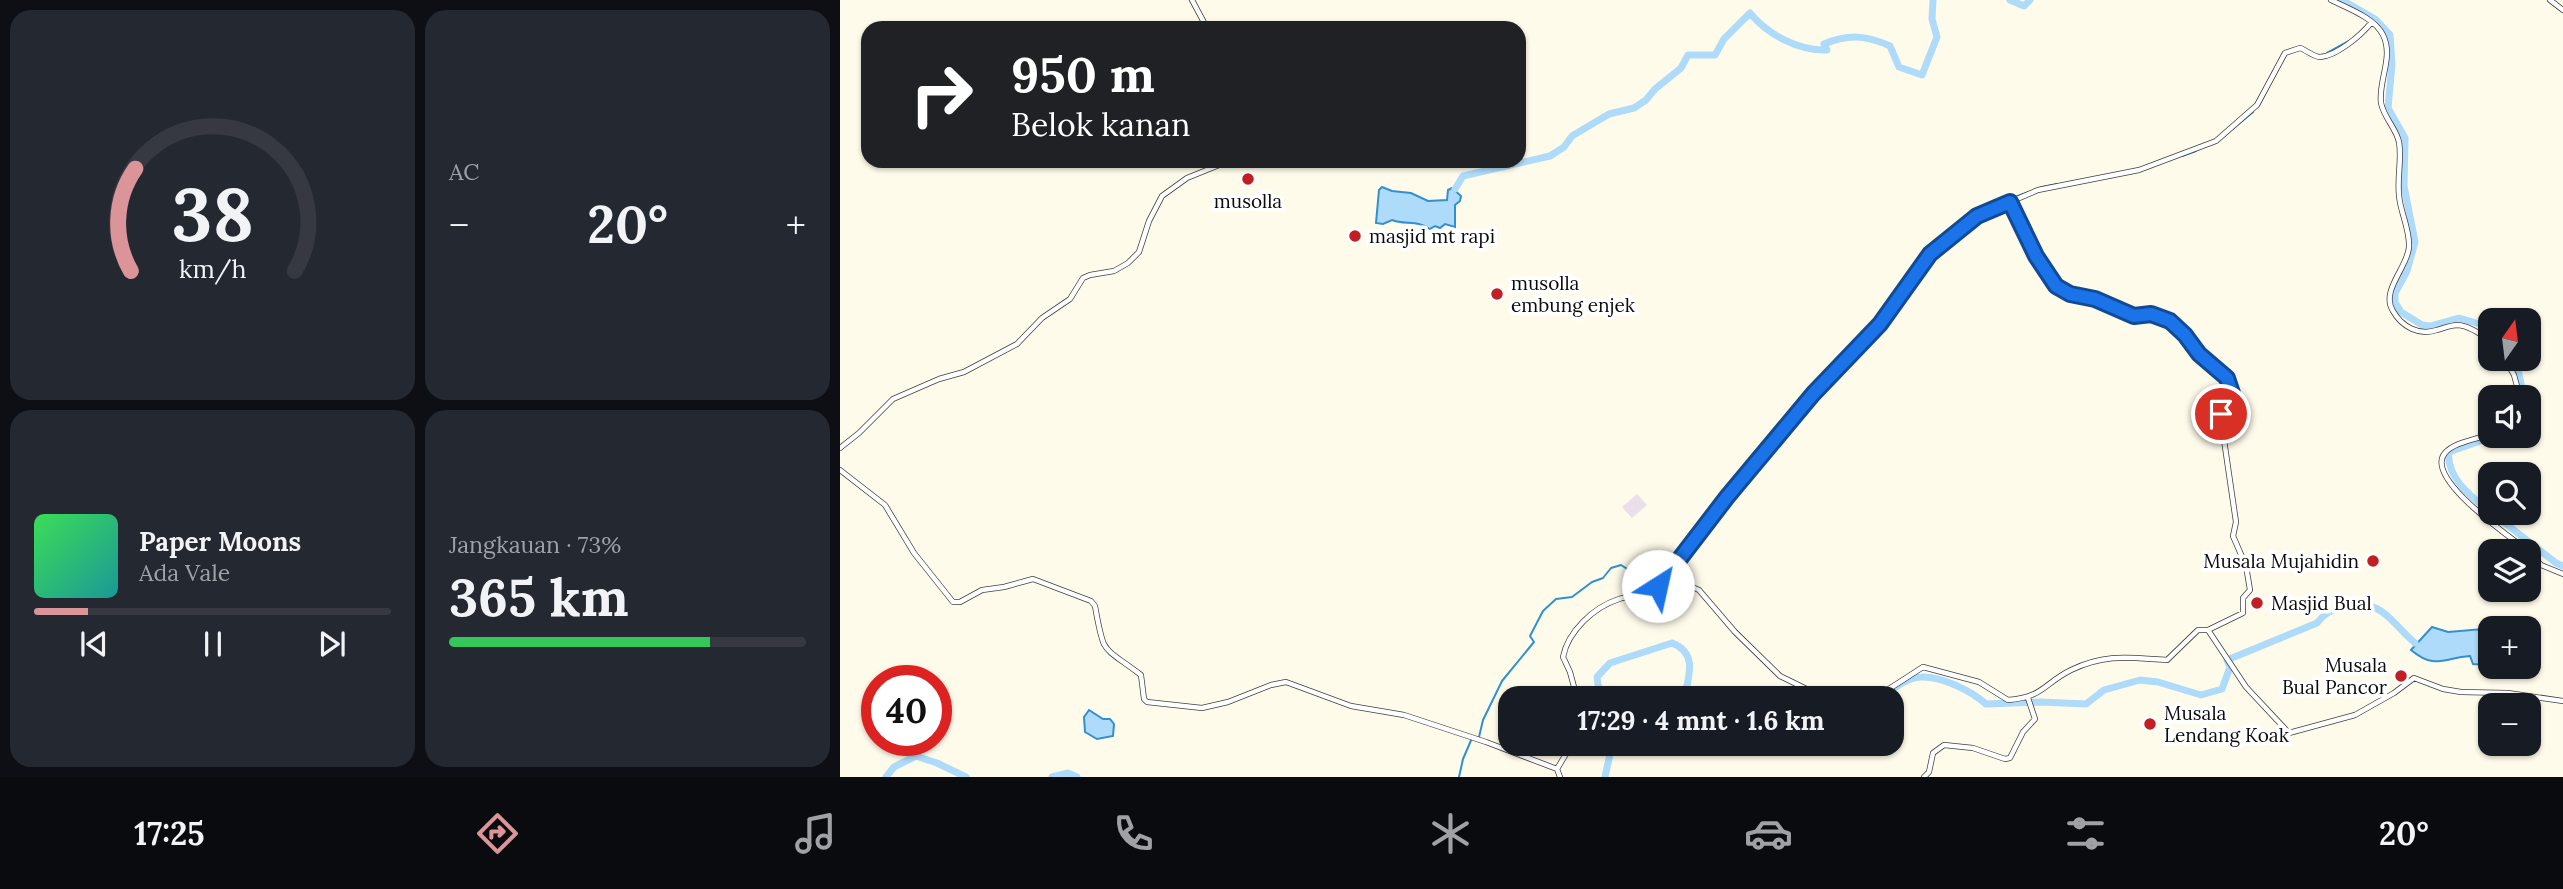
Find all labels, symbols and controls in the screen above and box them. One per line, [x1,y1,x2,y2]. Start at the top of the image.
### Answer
text: 950 m [1011,43,1155,105]
icon: right [896,49,987,140]
text: Belok kanan [1011,104,1190,145]
text: AC [449,157,479,186]
text: 38 [171,168,254,261]
marker: musolla [1240,171,1256,187]
place label: musolla [1214,189,1282,213]
text: 20° [587,191,668,257]
text: − [449,201,469,249]
text: + [786,201,806,249]
place label: masjid mt rapi [1369,224,1495,248]
marker: masjid mt rapi [1347,228,1363,244]
text: km/h [179,253,246,285]
place label: musolla embung enjek [1511,271,1636,317]
marker: musolla embung enjek [1489,286,1505,302]
north arrow [2478,308,2541,371]
map controls [2478,308,2541,756]
pin [2191,384,2251,444]
button: sound [2478,385,2541,448]
icon: arrive [2202,395,2240,433]
button: search [2478,462,2541,525]
text: Paper Moons [139,525,301,558]
text: Jangkauan · 73% [449,530,621,559]
button: layers [2478,539,2541,602]
position arrow [1621,549,1695,623]
place label: Musala Mujahidin [2203,549,2359,573]
marker: Musala Mujahidin [2365,553,2381,569]
text: Ada Vale [139,558,230,587]
text: 365 km [449,564,629,630]
place label: Masjid Bual [2271,591,2372,615]
marker: Masjid Bual [2249,595,2265,611]
button: + [2478,616,2541,679]
icon: previous [75,625,113,663]
icon: pause [194,625,232,663]
icon: next [313,625,351,663]
place label: Musala Bual Pancor [2282,653,2388,699]
speed limit sign: 40 [861,665,952,756]
marker: Musala Bual Pancor [2393,668,2409,684]
button: − [2478,693,2541,756]
place label: Musala Lendang Koak [2164,701,2290,747]
text: 17:29 · 4 mnt · 1.6 km [1577,704,1825,737]
marker: Musala Lendang Koak [2142,716,2158,732]
icon: directions [473,809,522,858]
icon: music [791,809,840,858]
icon: phone [1109,809,1158,858]
icon: climate [1426,809,1475,858]
icon: car [1744,809,1793,858]
icon: filters [2061,809,2110,858]
text: 17:25 [134,813,205,854]
text: 20° [2379,813,2429,854]

